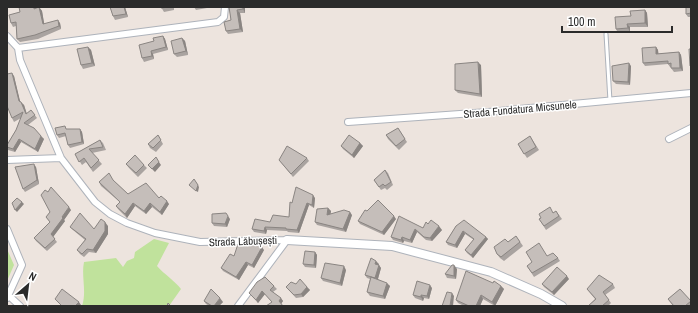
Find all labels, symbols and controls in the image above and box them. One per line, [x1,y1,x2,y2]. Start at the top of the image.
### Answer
scale bar [562,8,672,34]
text: 100 m [568,14,595,30]
street label: Strada Fundatura Micsunele [463,97,577,121]
street label: Strada Lăbușești [209,233,277,249]
north arrow [8,265,48,305]
text: N [27,268,39,284]

